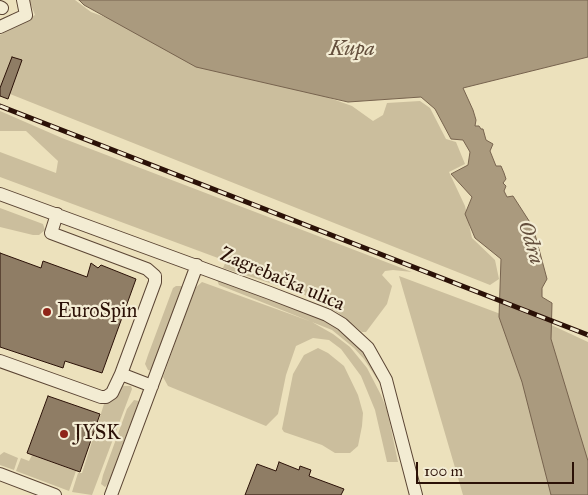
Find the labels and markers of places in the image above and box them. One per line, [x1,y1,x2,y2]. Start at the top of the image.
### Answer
place label: EuroSpin [57,300,137,324]
marker: EuroSpin [41,306,53,318]
place label: JYSK [74,422,121,446]
marker: JYSK [58,428,70,440]

